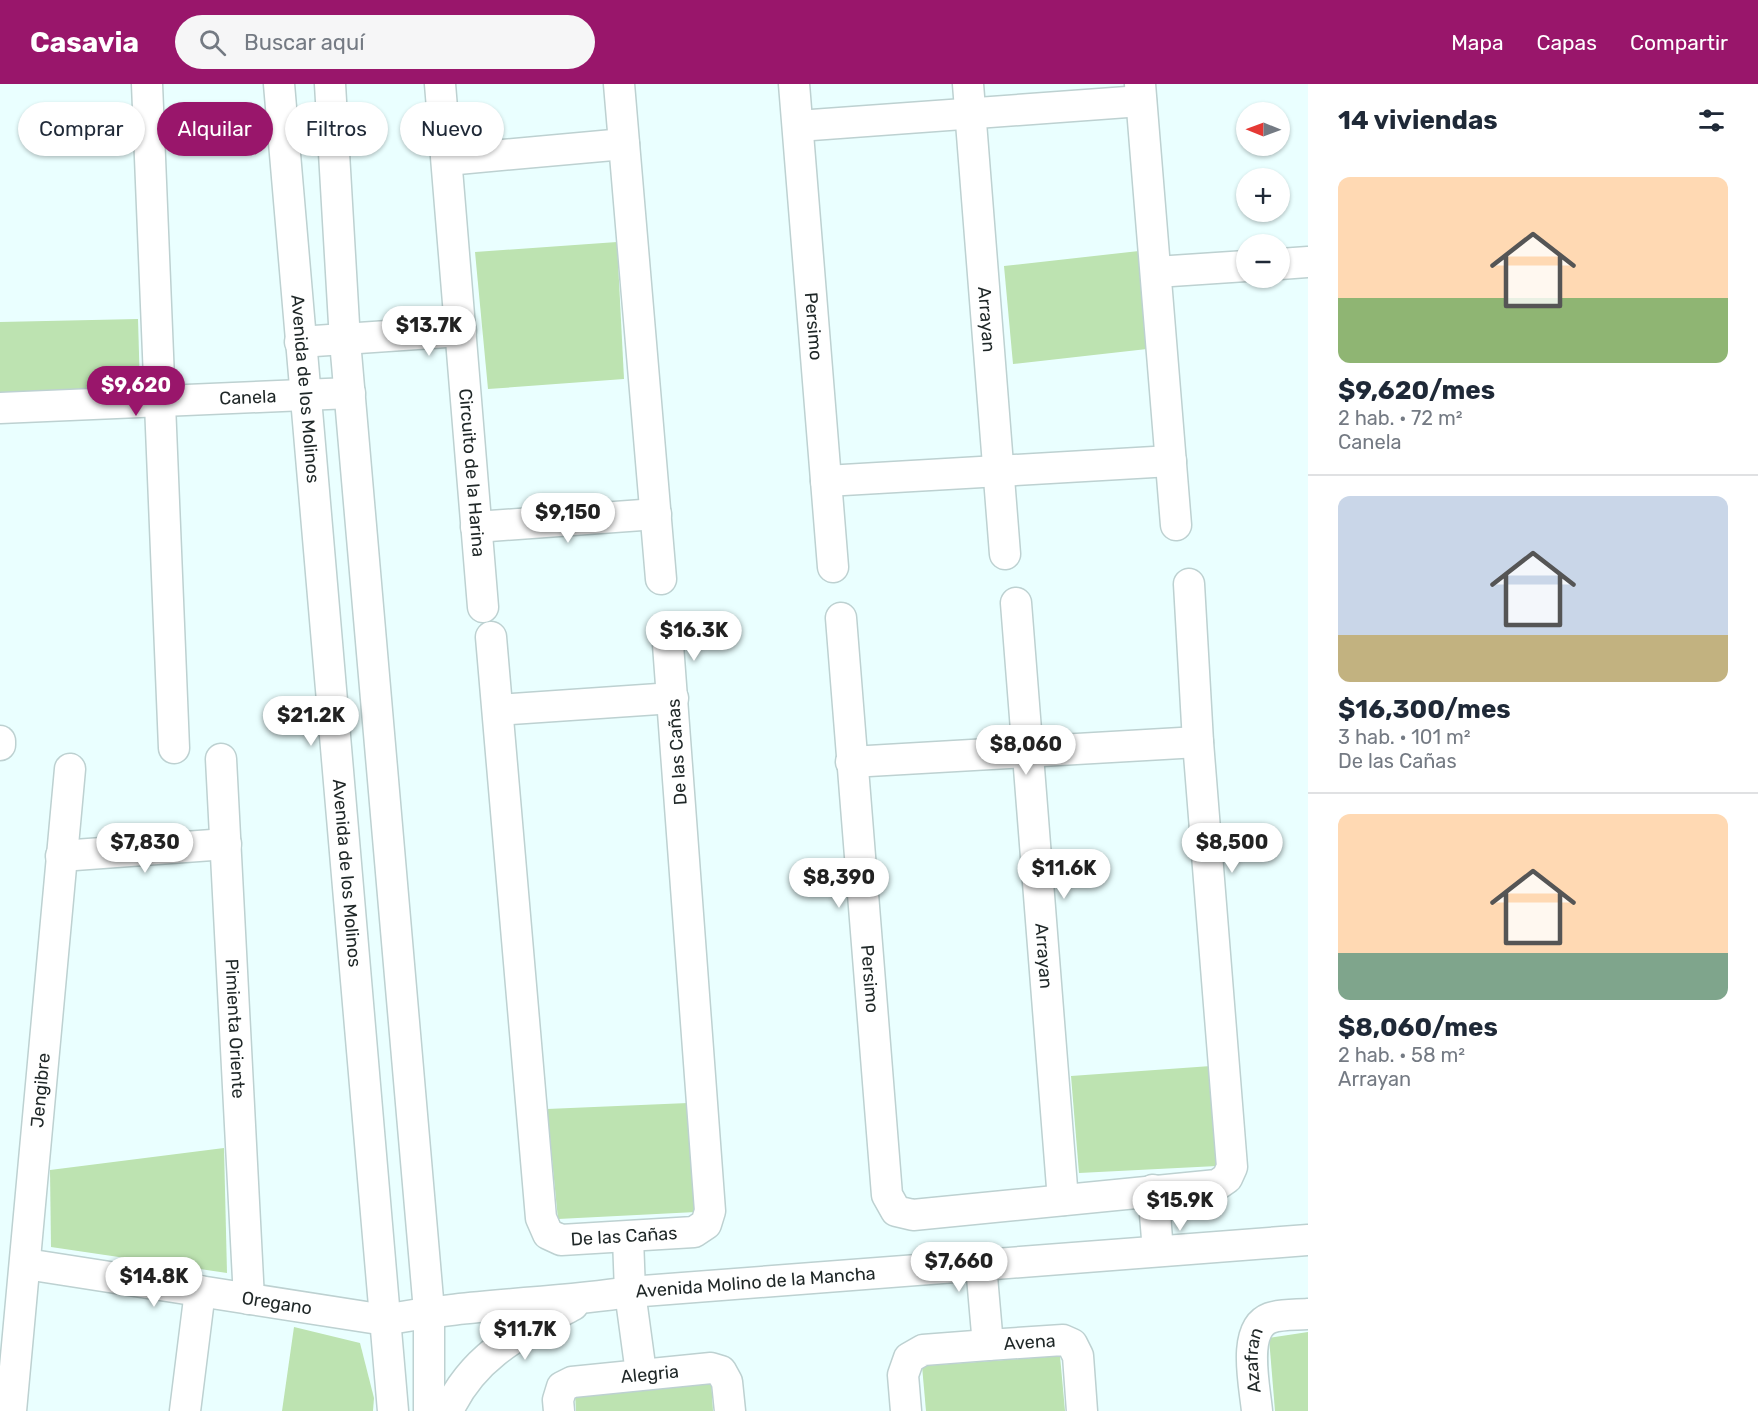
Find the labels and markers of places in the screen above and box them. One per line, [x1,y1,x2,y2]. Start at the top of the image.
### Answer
pin: $13.7K [380,306,478,357]
pin: $9,620 [87,366,185,417]
pin: $9,150 [519,493,617,544]
pin: $16.3K [645,611,743,662]
pin: $21.2K [262,696,360,747]
pin: $8,060 [977,725,1075,776]
pin: $7,830 [96,823,194,874]
pin: $8,500 [1183,823,1281,874]
pin: $11.6K [1015,849,1113,900]
pin: $8,390 [790,858,888,909]
pin: $15.9K [1131,1181,1229,1232]
pin: $7,660 [910,1242,1008,1293]
pin: $14.8K [105,1257,203,1308]
pin: $11.7K [476,1310,574,1361]

